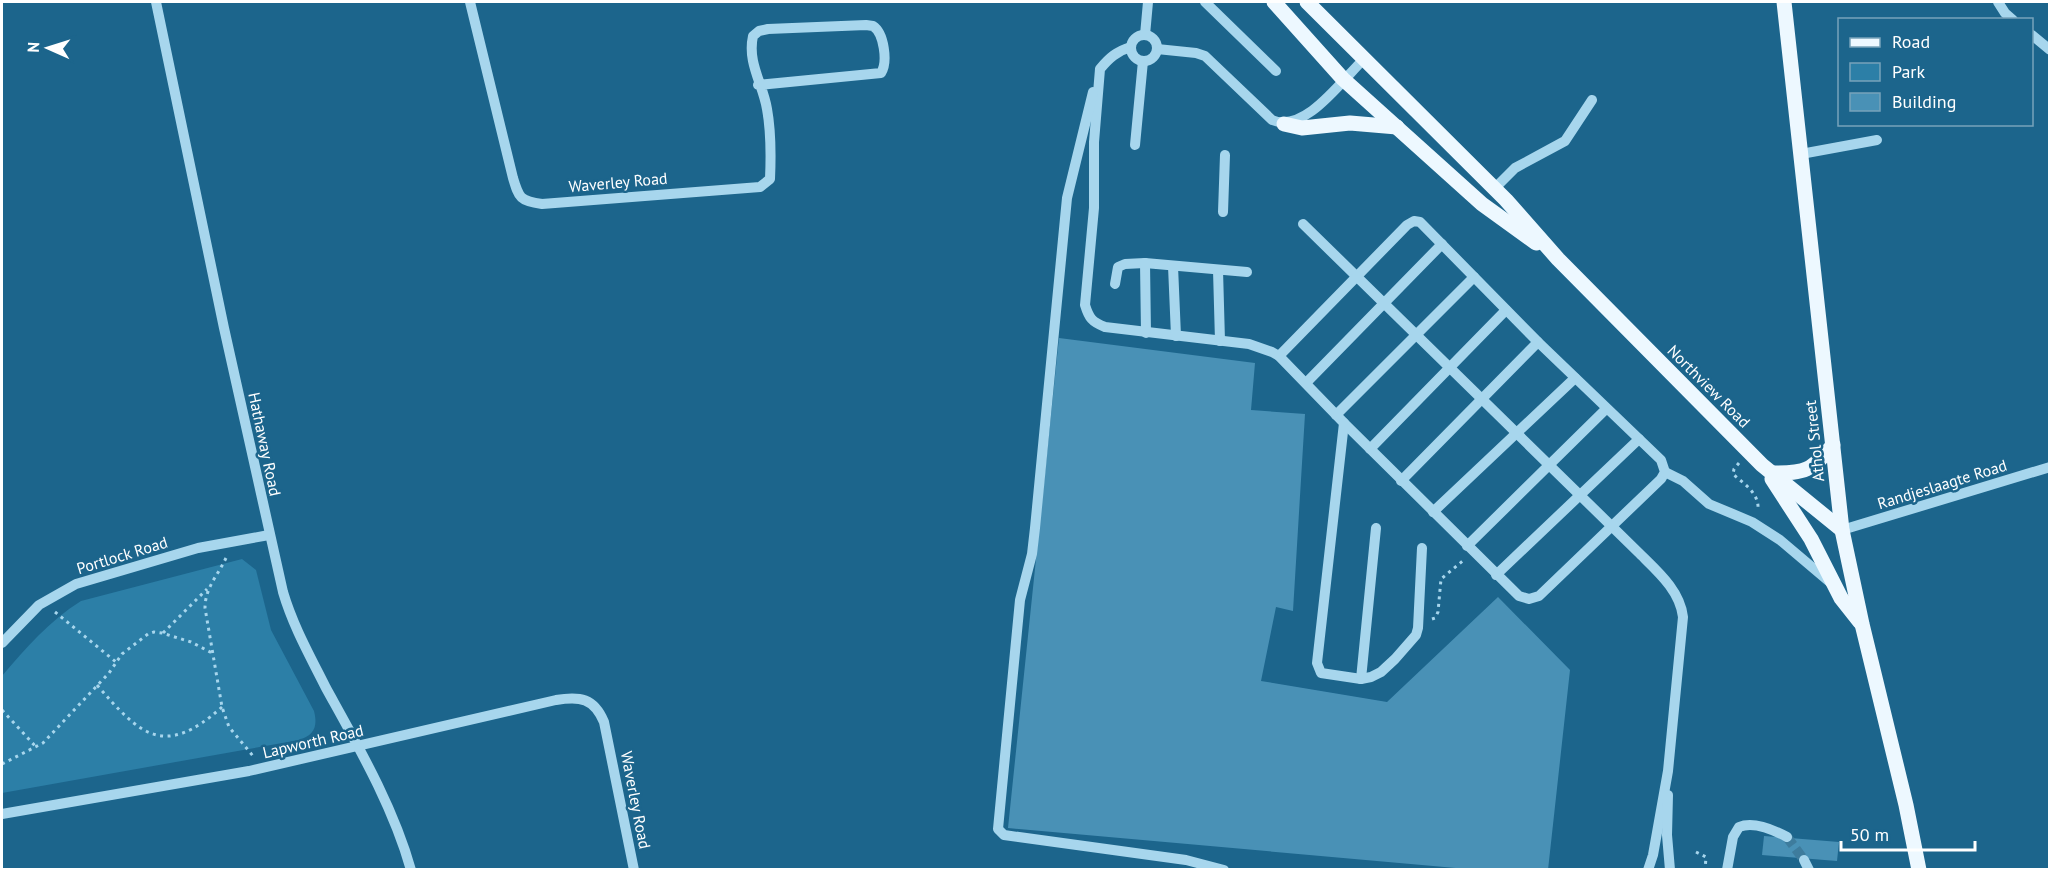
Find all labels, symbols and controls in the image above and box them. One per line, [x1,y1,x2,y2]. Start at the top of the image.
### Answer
north arrow [18,18,78,78]
legend [1838,18,2033,126]
text: Road [1892,30,1930,53]
text: N [23,41,43,53]
text: Park [1892,60,1925,83]
text: Building [1892,90,1956,113]
street label: Waverley Road [568,168,668,196]
street label: Northview Road [1663,340,1755,432]
street label: Hathaway Road [244,390,286,498]
street label: Athol Street [1800,399,1828,483]
street label: Randjeslaagte Road [1875,455,2009,513]
street label: Portlock Road [74,532,170,578]
street label: Lapworth Road [261,720,365,762]
street label: Waverley Road [617,749,655,851]
scale bar [1841,814,1974,852]
text: 50 m [1850,823,1889,846]

